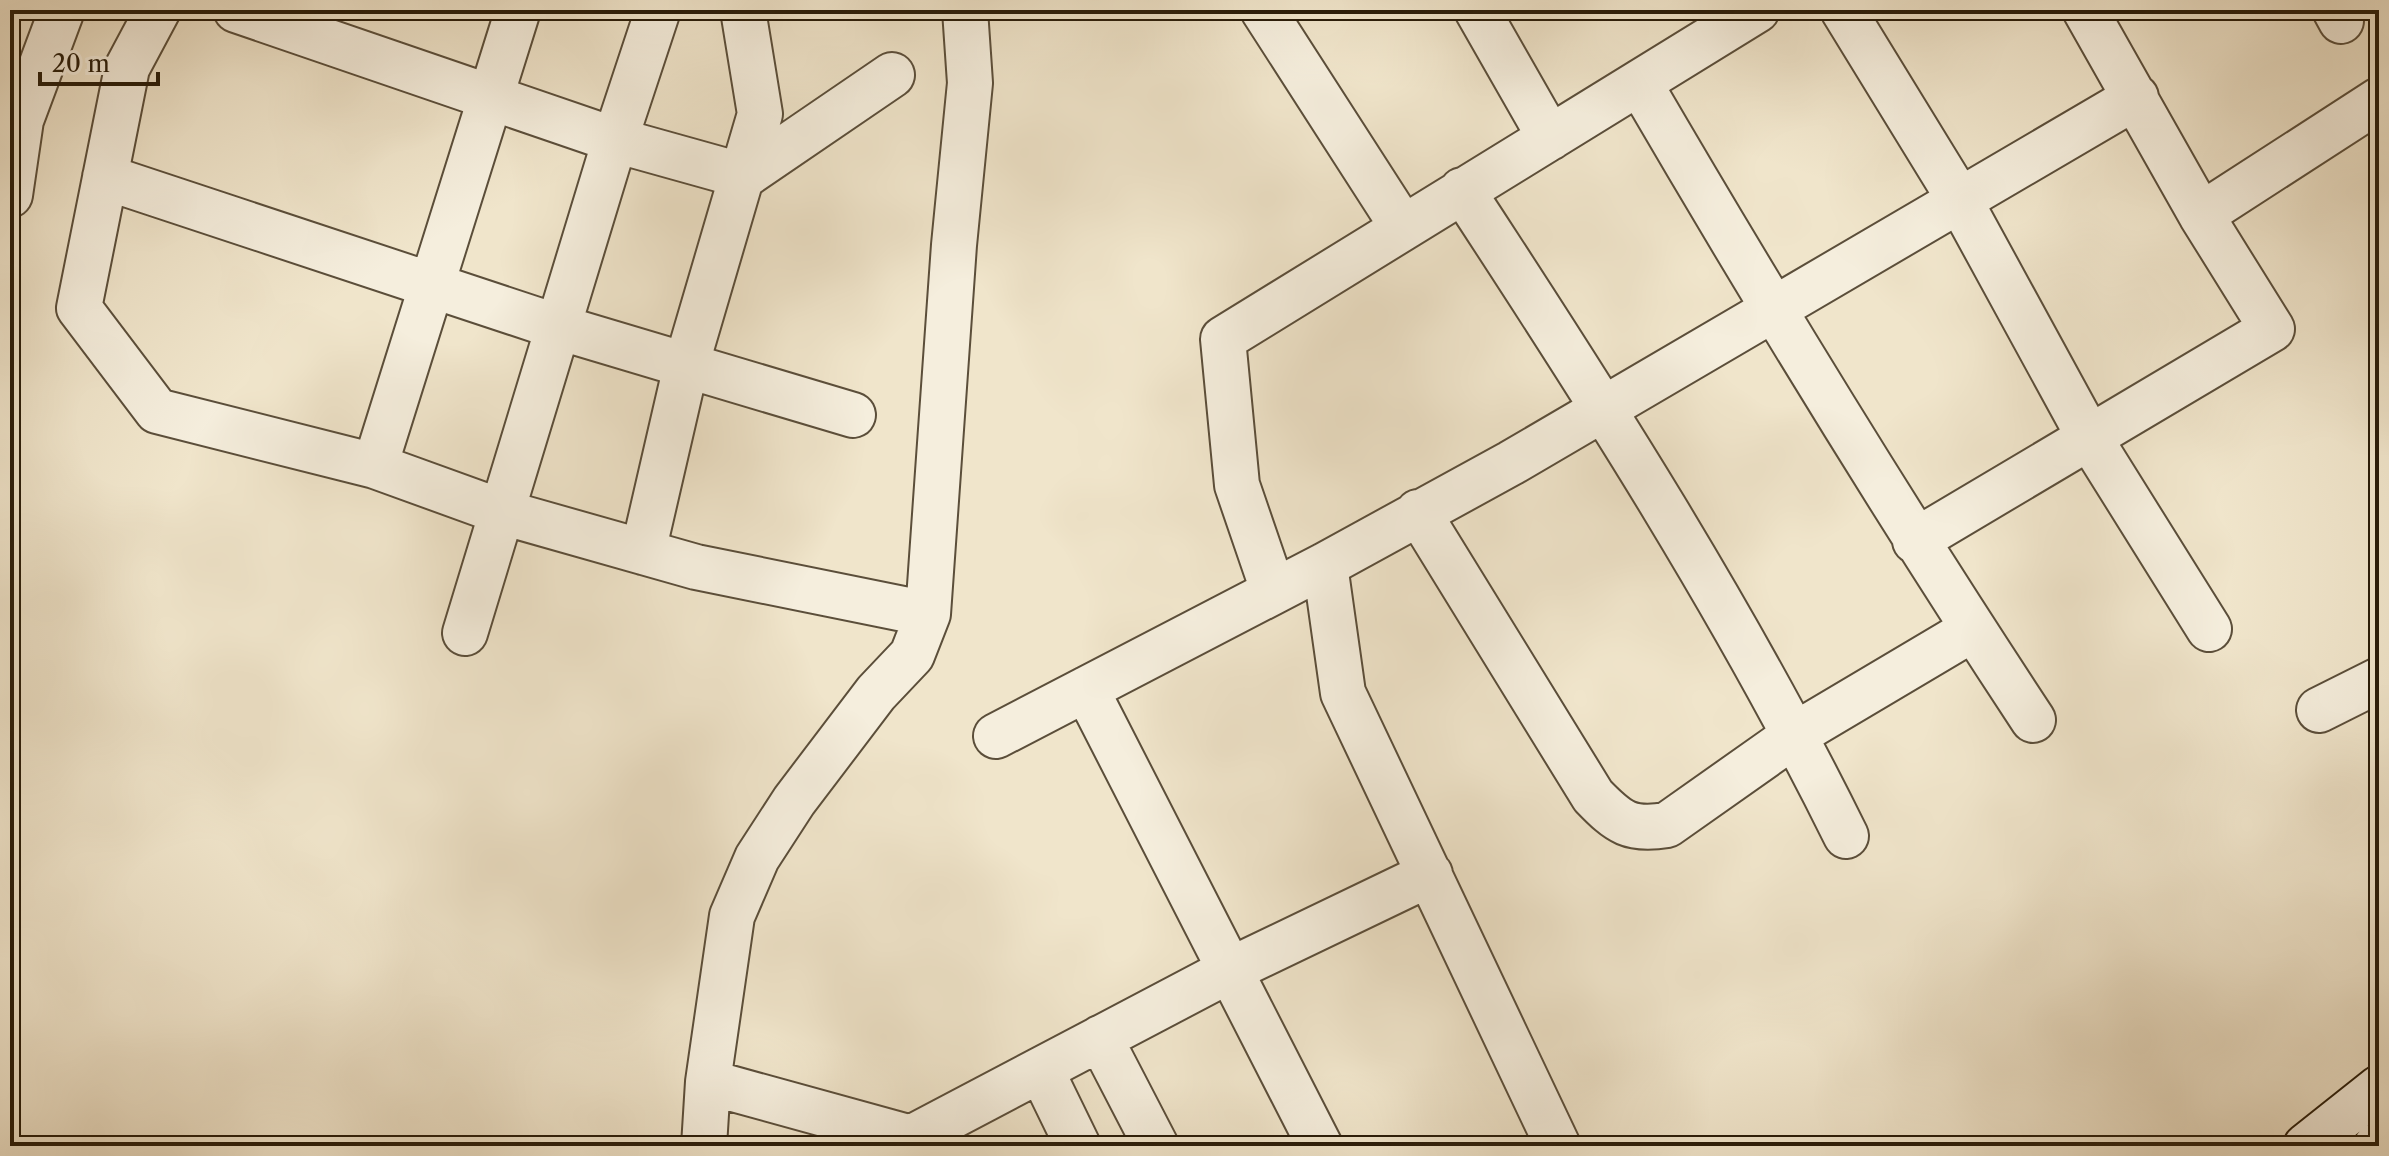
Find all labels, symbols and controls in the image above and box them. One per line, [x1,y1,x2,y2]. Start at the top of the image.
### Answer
scale bar [40,36,158,86]
text: 20 m [52,49,110,78]

